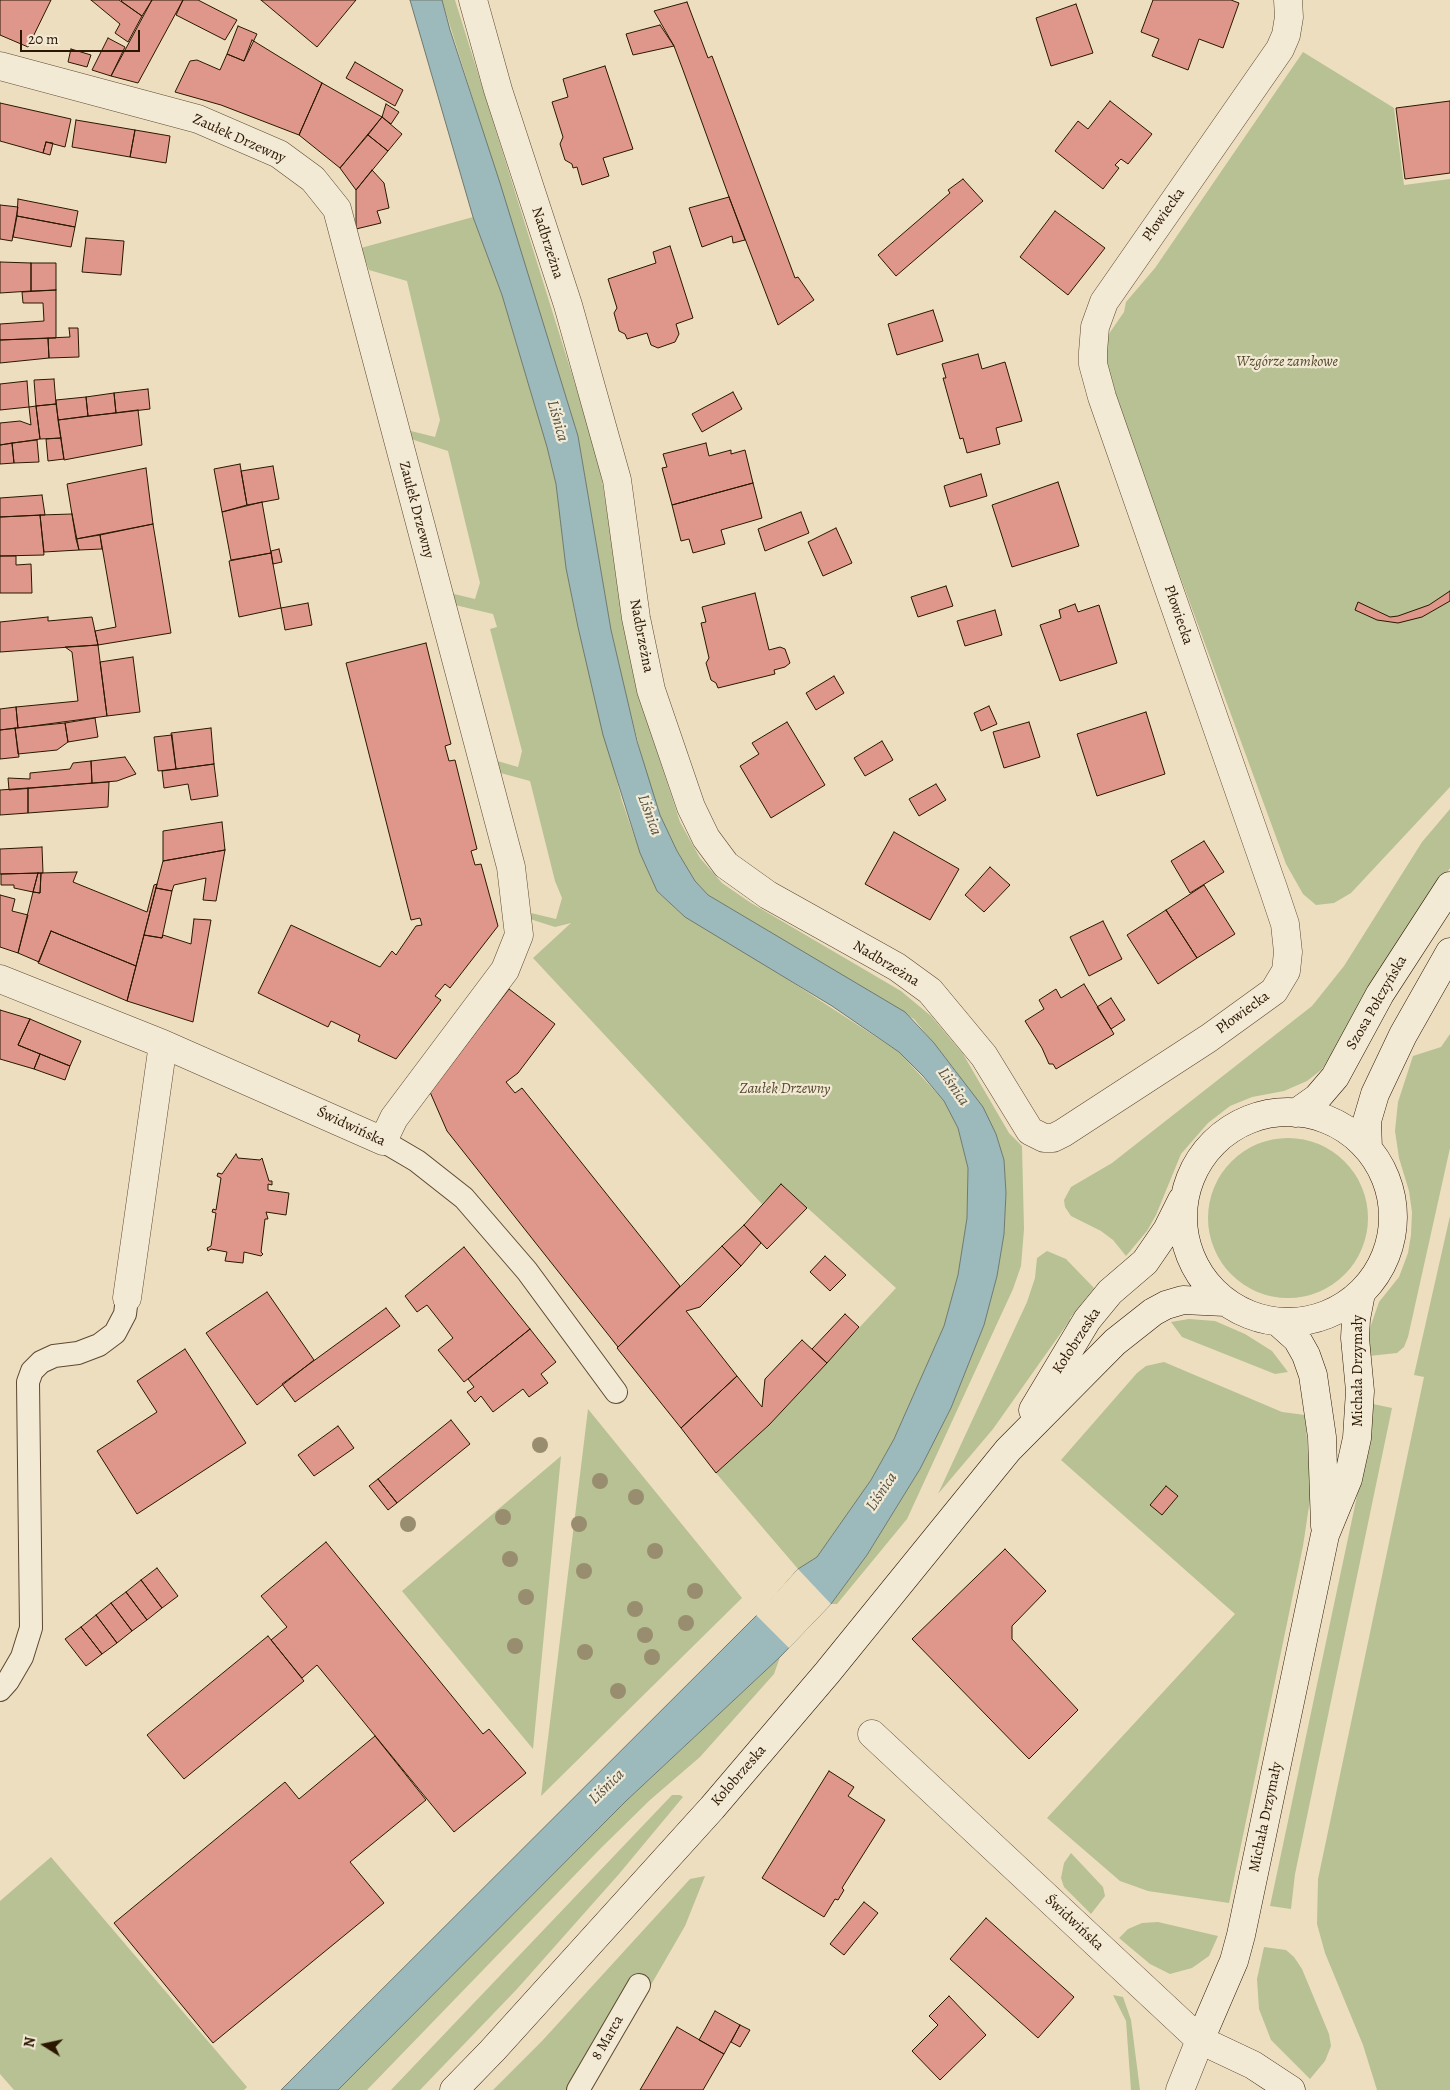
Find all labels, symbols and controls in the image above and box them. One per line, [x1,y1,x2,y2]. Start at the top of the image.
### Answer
scale bar [22,20,142,52]
text: 20 m [28,29,59,49]
street label: Zaułek Drzewny [190,110,288,168]
street label: Płowiecka [1139,185,1189,245]
street label: Nadbrzeżna [527,205,567,281]
park label: Wzgórze zamkowe [1236,353,1338,371]
water label: Liśnica [542,398,572,444]
street label: Zaułek Drzewny [394,459,438,561]
street label: Płowiecka [1159,583,1197,647]
street label: Nadbrzeżna [625,598,657,674]
water label: Liśnica [633,792,665,838]
street label: Nadbrzeżna [849,937,923,991]
street label: Szosa Połczyńska [1343,953,1411,1053]
street label: Płowiecka [1213,988,1273,1038]
water label: Liśnica [933,1064,973,1110]
park label: Zaułek Drzewny [740,1080,830,1098]
street label: Świdwińska [314,1103,388,1151]
street label: Kołobrzeska [1049,1305,1105,1377]
street label: Michała Drzymały [1349,1315,1367,1427]
water label: Liśnica [862,1469,902,1515]
street label: Kołobrzeska [708,1742,770,1810]
street label: Michała Drzymały [1246,1760,1286,1874]
water label: Liśnica [585,1765,629,1809]
street label: Świdwińska [1041,1891,1107,1955]
street label: 8 Marca [588,2012,628,2064]
north arrow [20,2020,70,2070]
text: N [19,2036,40,2049]

